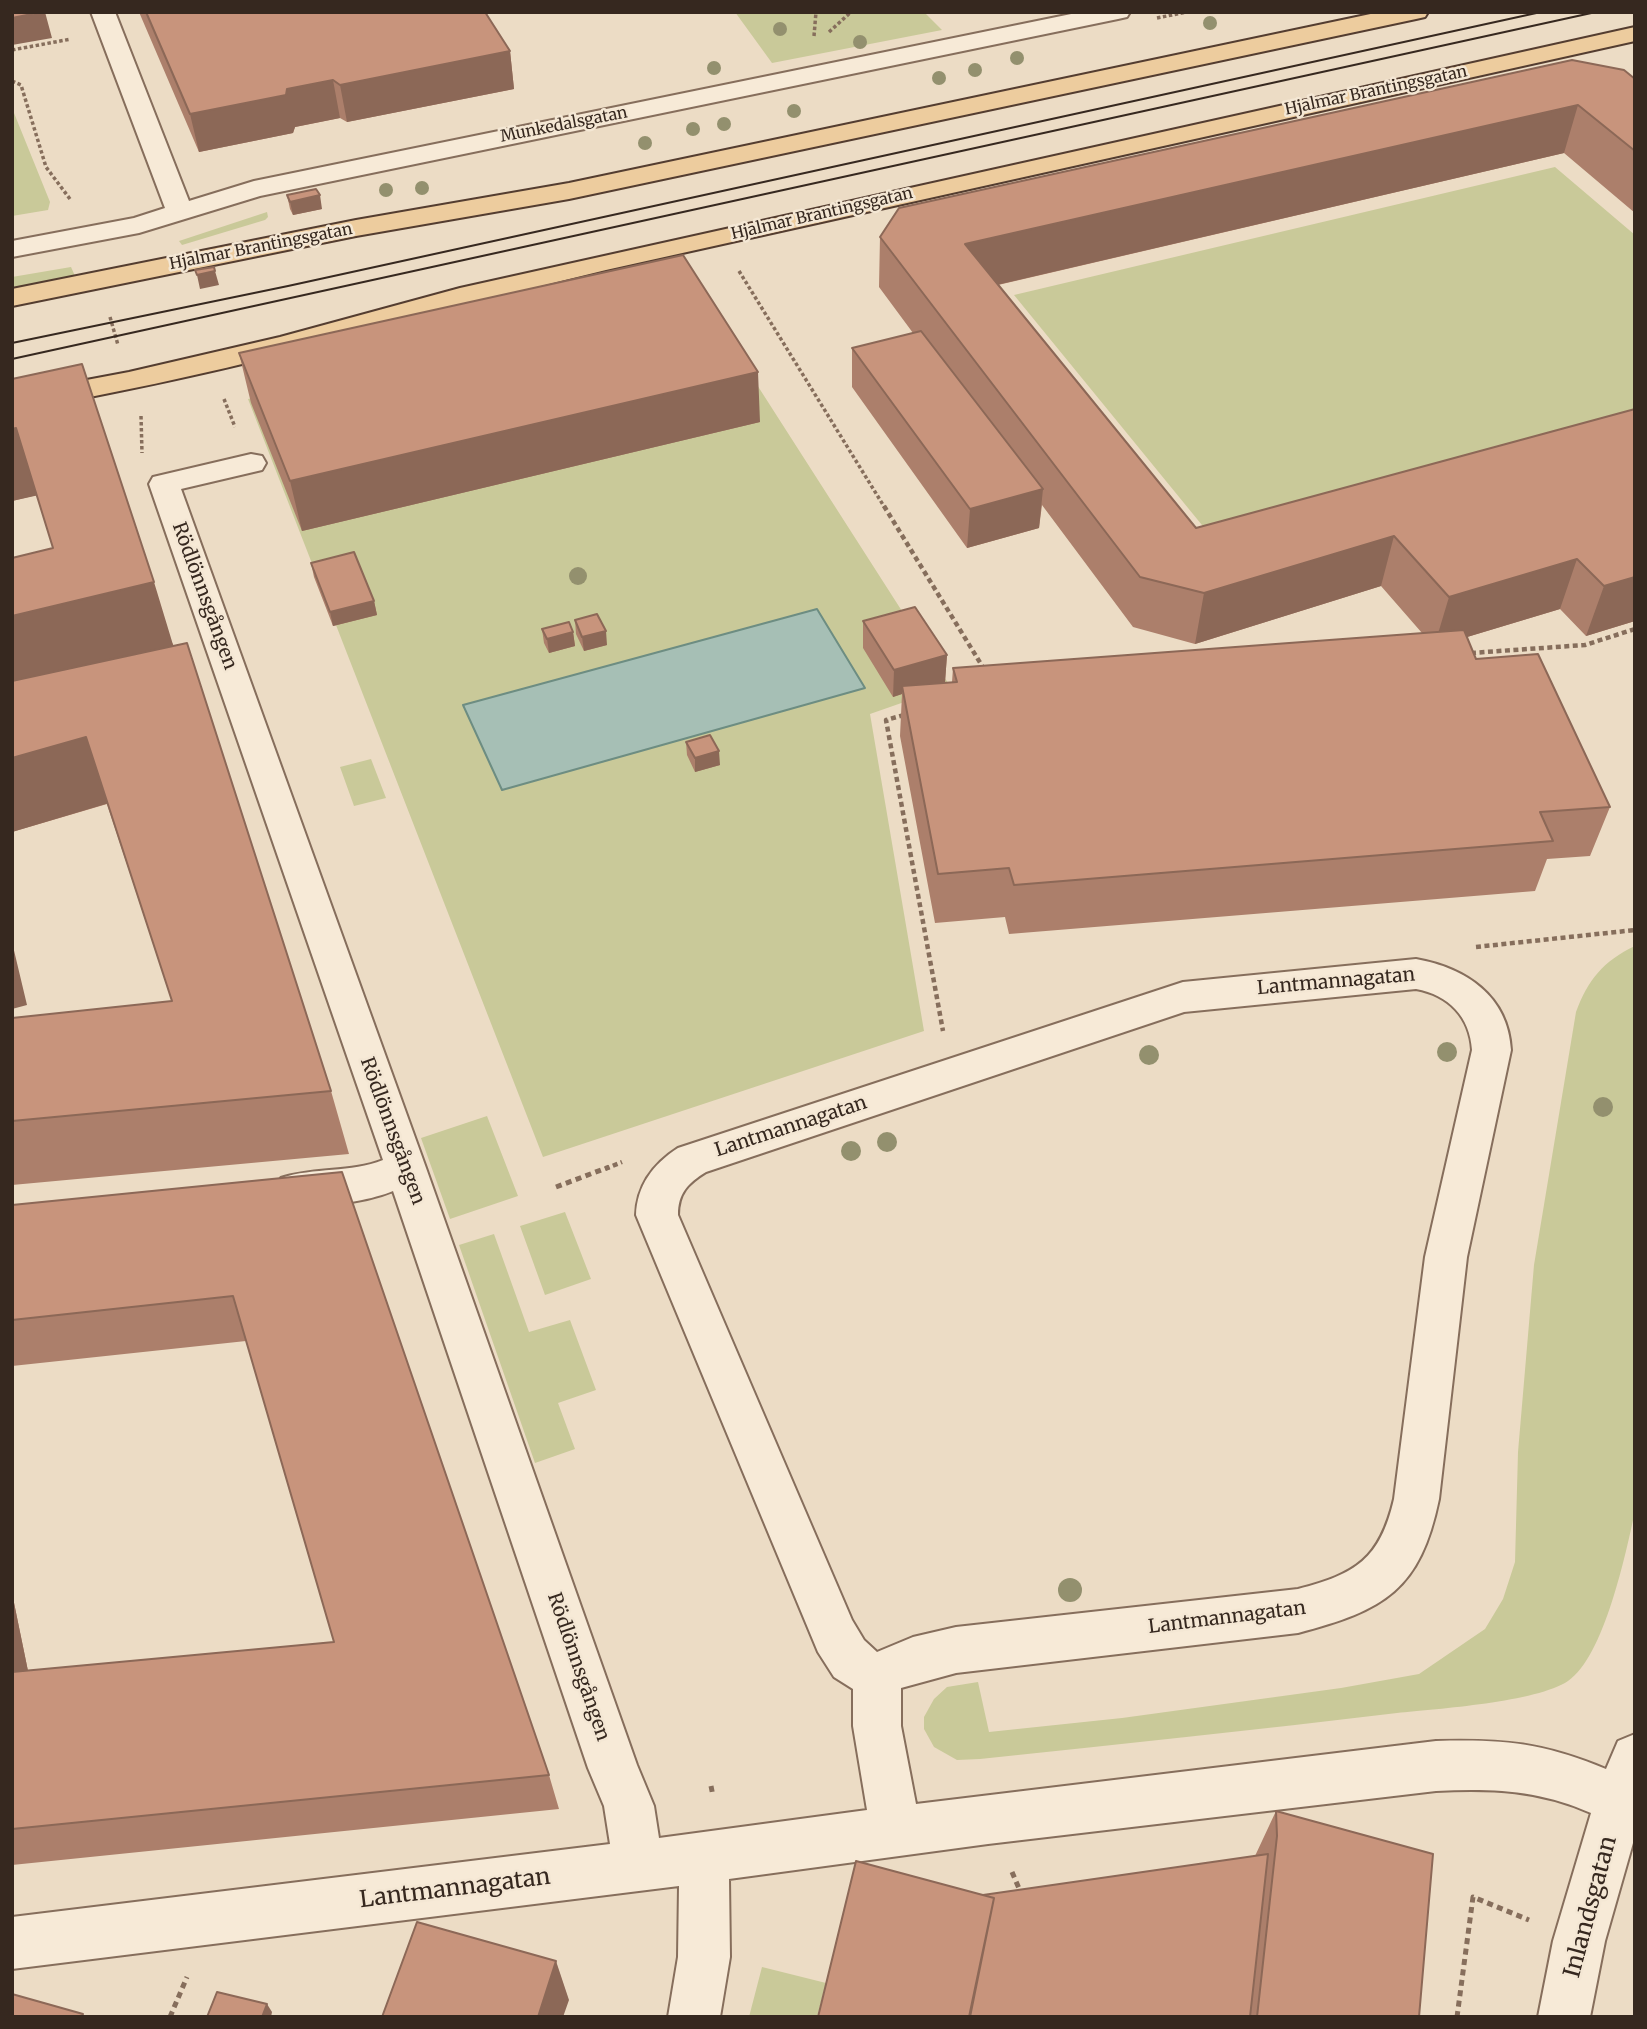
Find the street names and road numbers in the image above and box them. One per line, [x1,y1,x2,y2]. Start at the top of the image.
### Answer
street label: Hjalmar Brantingsgatan [1283,62,1469,120]
street label: Munkedalsgatan [499,103,629,147]
street label: Hjalmar Brantingsgatan [729,184,915,244]
street label: Hjalmar Brantingsgatan [168,220,354,274]
street label: Rödlönnsgången [167,519,241,673]
street label: Lantmannagatan [1256,964,1416,1000]
street label: Rödlönnsgången [355,1054,429,1208]
street label: Lantmannagatan [712,1092,870,1162]
street label: Rödlönnsgången [542,1590,614,1744]
street label: Lantmannagatan [1147,1597,1307,1639]
street label: Inlandsgatan [1559,1833,1623,1981]
street label: Lantmannagatan [358,1864,552,1914]

